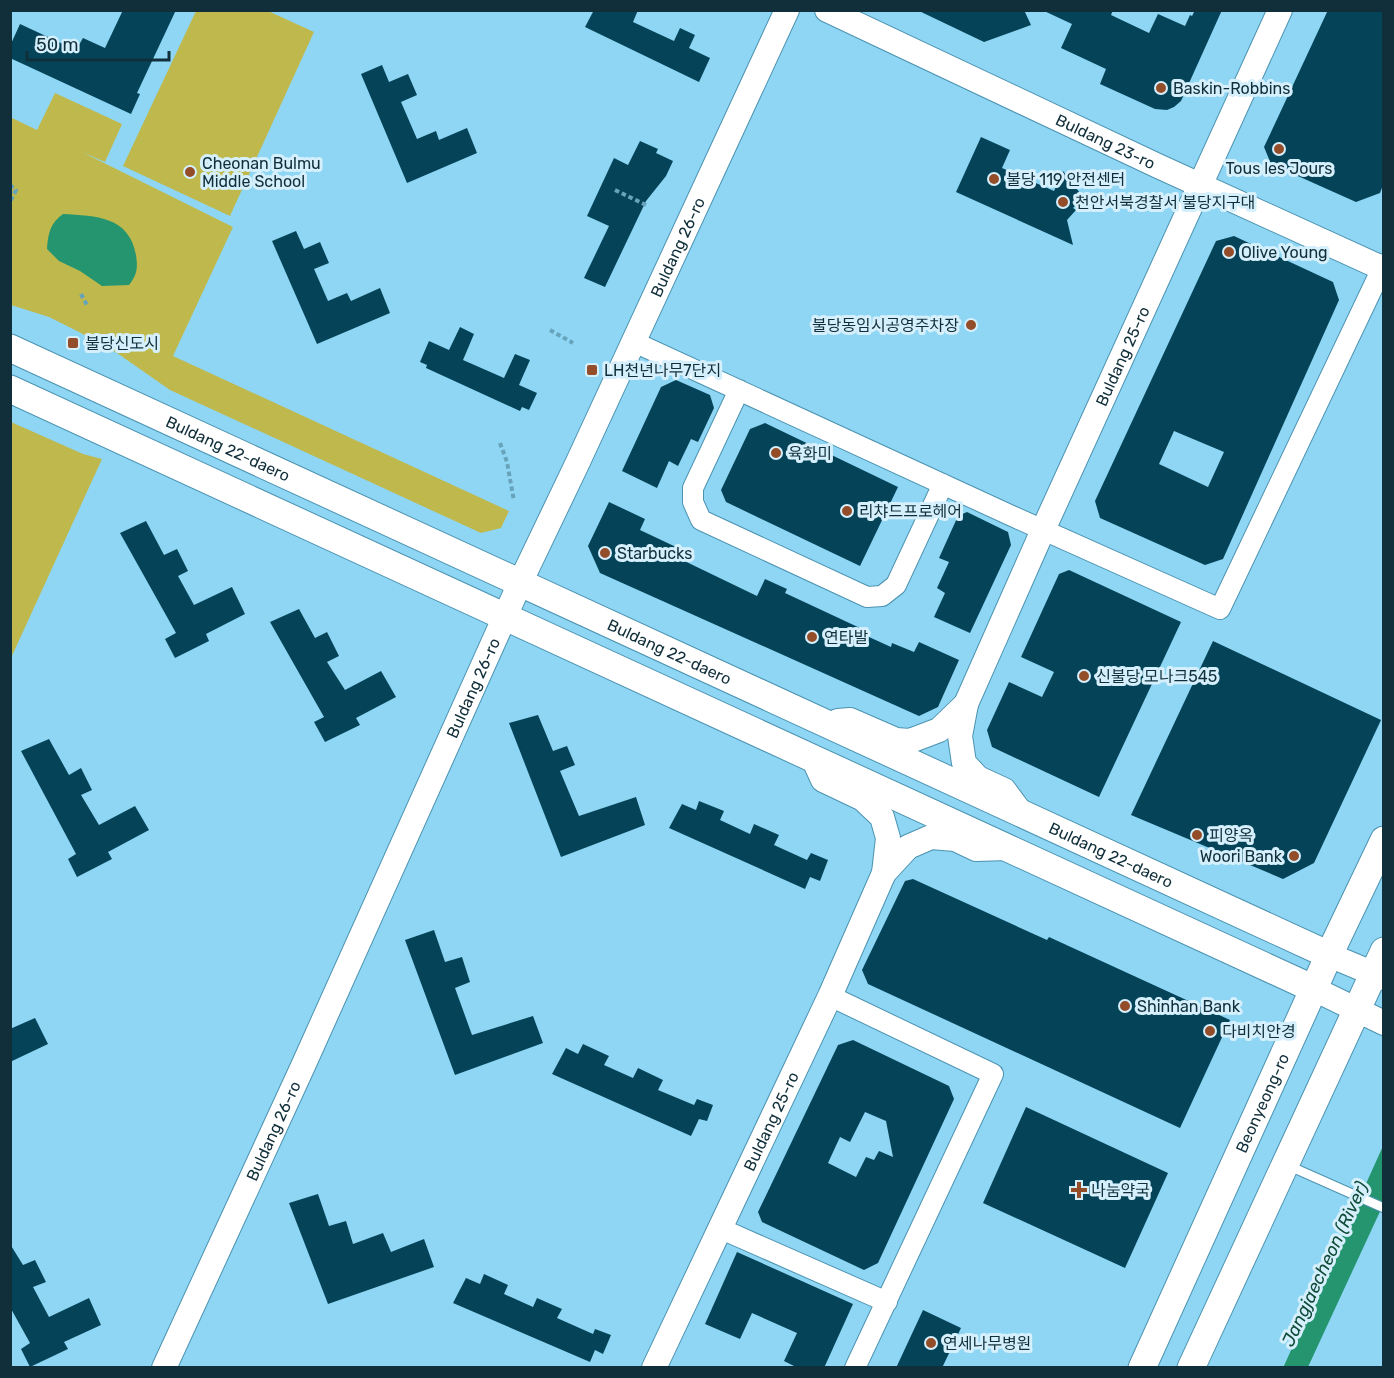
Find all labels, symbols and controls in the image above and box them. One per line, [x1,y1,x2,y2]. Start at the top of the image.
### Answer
scale bar [27,24,170,62]
text: 50 m [36,34,79,56]
place label: Baskin-Robbins [1173,79,1290,98]
marker: Baskin-Robbins [1154,81,1168,95]
street label: Buldang 23-ro [1053,110,1158,173]
marker: Tous les Jours [1272,142,1286,156]
place label: Cheonan Bulmu Middle School [202,154,321,191]
place label: Tous les Jours [1226,159,1332,178]
marker: Cheonan Bulmu Middle School [183,165,197,179]
place label: 불당 119 안전센터 [1006,170,1125,189]
marker: 불당 119 안전센터 [987,172,1001,186]
place label: 천안서북경찰서 불당지구대 [1075,193,1256,212]
street label: Buldang 26-ro [647,194,709,300]
marker: 천안서북경찰서 불당지구대 [1056,195,1070,209]
place label: Olive Young [1241,243,1328,262]
marker: Olive Young [1222,245,1236,259]
street label: Buldang 25-ro [1092,303,1154,409]
place label: 불당동임시공영주차장 [812,316,959,335]
marker: 불당동임시공영주차장 [964,318,978,332]
place label: 불당신도시 [85,334,159,353]
marker: 불당신도시 [66,336,80,350]
place label: LH천년나무7단지 [604,361,721,380]
marker: LH천년나무7단지 [585,363,599,377]
street label: Buldang 22-daero [163,412,293,486]
place label: 육화미 [788,444,832,463]
marker: 육화미 [769,446,783,460]
place label: 리챠드프로헤어 [859,502,962,521]
marker: 리챠드프로헤어 [840,504,854,518]
place label: Starbucks [617,544,692,563]
marker: Starbucks [598,546,612,560]
street label: Buldang 22-daero [604,615,734,689]
place label: 연타발 [824,628,868,647]
marker: 연타발 [805,630,819,644]
street label: Buldang 26-ro [443,635,504,741]
place label: 신불당 모나크545 [1096,667,1217,686]
marker: 신불당 모나크545 [1077,669,1091,683]
street label: Buldang 22-daero [1046,818,1176,892]
place label: 피양옥 [1209,826,1253,845]
marker: 피양옥 [1190,828,1204,842]
place label: Woori Bank [1200,847,1283,866]
marker: Woori Bank [1287,849,1301,863]
place label: Shinhan Bank [1137,997,1241,1016]
marker: Shinhan Bank [1118,999,1132,1013]
place label: 다비치안경 [1222,1022,1296,1041]
marker: 다비치안경 [1203,1024,1217,1038]
street label: Beonyeong-ro [1232,1050,1293,1156]
street label: Buldang 25-ro [740,1069,803,1174]
street label: Buldang 26-ro [242,1078,305,1184]
water label: Jangjaecheon (River) [1277,1178,1373,1350]
place label: 나눔약국 [1091,1181,1150,1200]
marker: 나눔약국 [1072,1183,1086,1197]
place label: 연세나무병원 [943,1334,1031,1353]
marker: 연세나무병원 [924,1336,938,1350]

